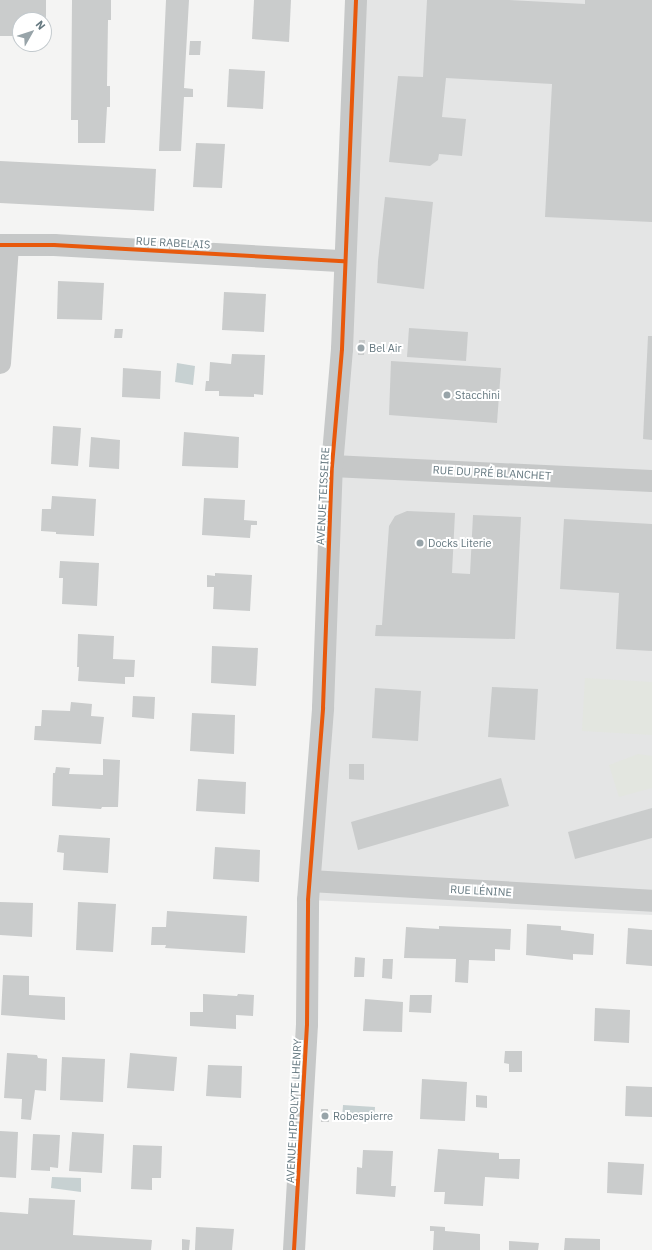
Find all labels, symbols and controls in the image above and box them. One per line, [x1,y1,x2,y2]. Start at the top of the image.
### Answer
north arrow [12,12,52,52]
text: N [33,18,48,33]
street label: RUE RABELAIS [135,234,211,252]
place label: Bel Air [369,341,402,355]
marker: Bel Air [356,343,366,353]
place label: Stacchini [455,388,500,402]
marker: Stacchini [442,390,452,400]
street label: AVENUE TEISSEIRE [314,447,332,545]
street label: RUE DU PRÉ BLANCHET [432,463,552,483]
place label: Docks Literie [428,536,492,550]
marker: Docks Literie [415,538,425,548]
street label: RUE LÉNINE [450,883,512,899]
street label: AVENUE HIPPOLYTE LHENRY [284,1039,304,1183]
place label: Robespierre [333,1109,393,1123]
marker: Robespierre [320,1111,330,1121]

